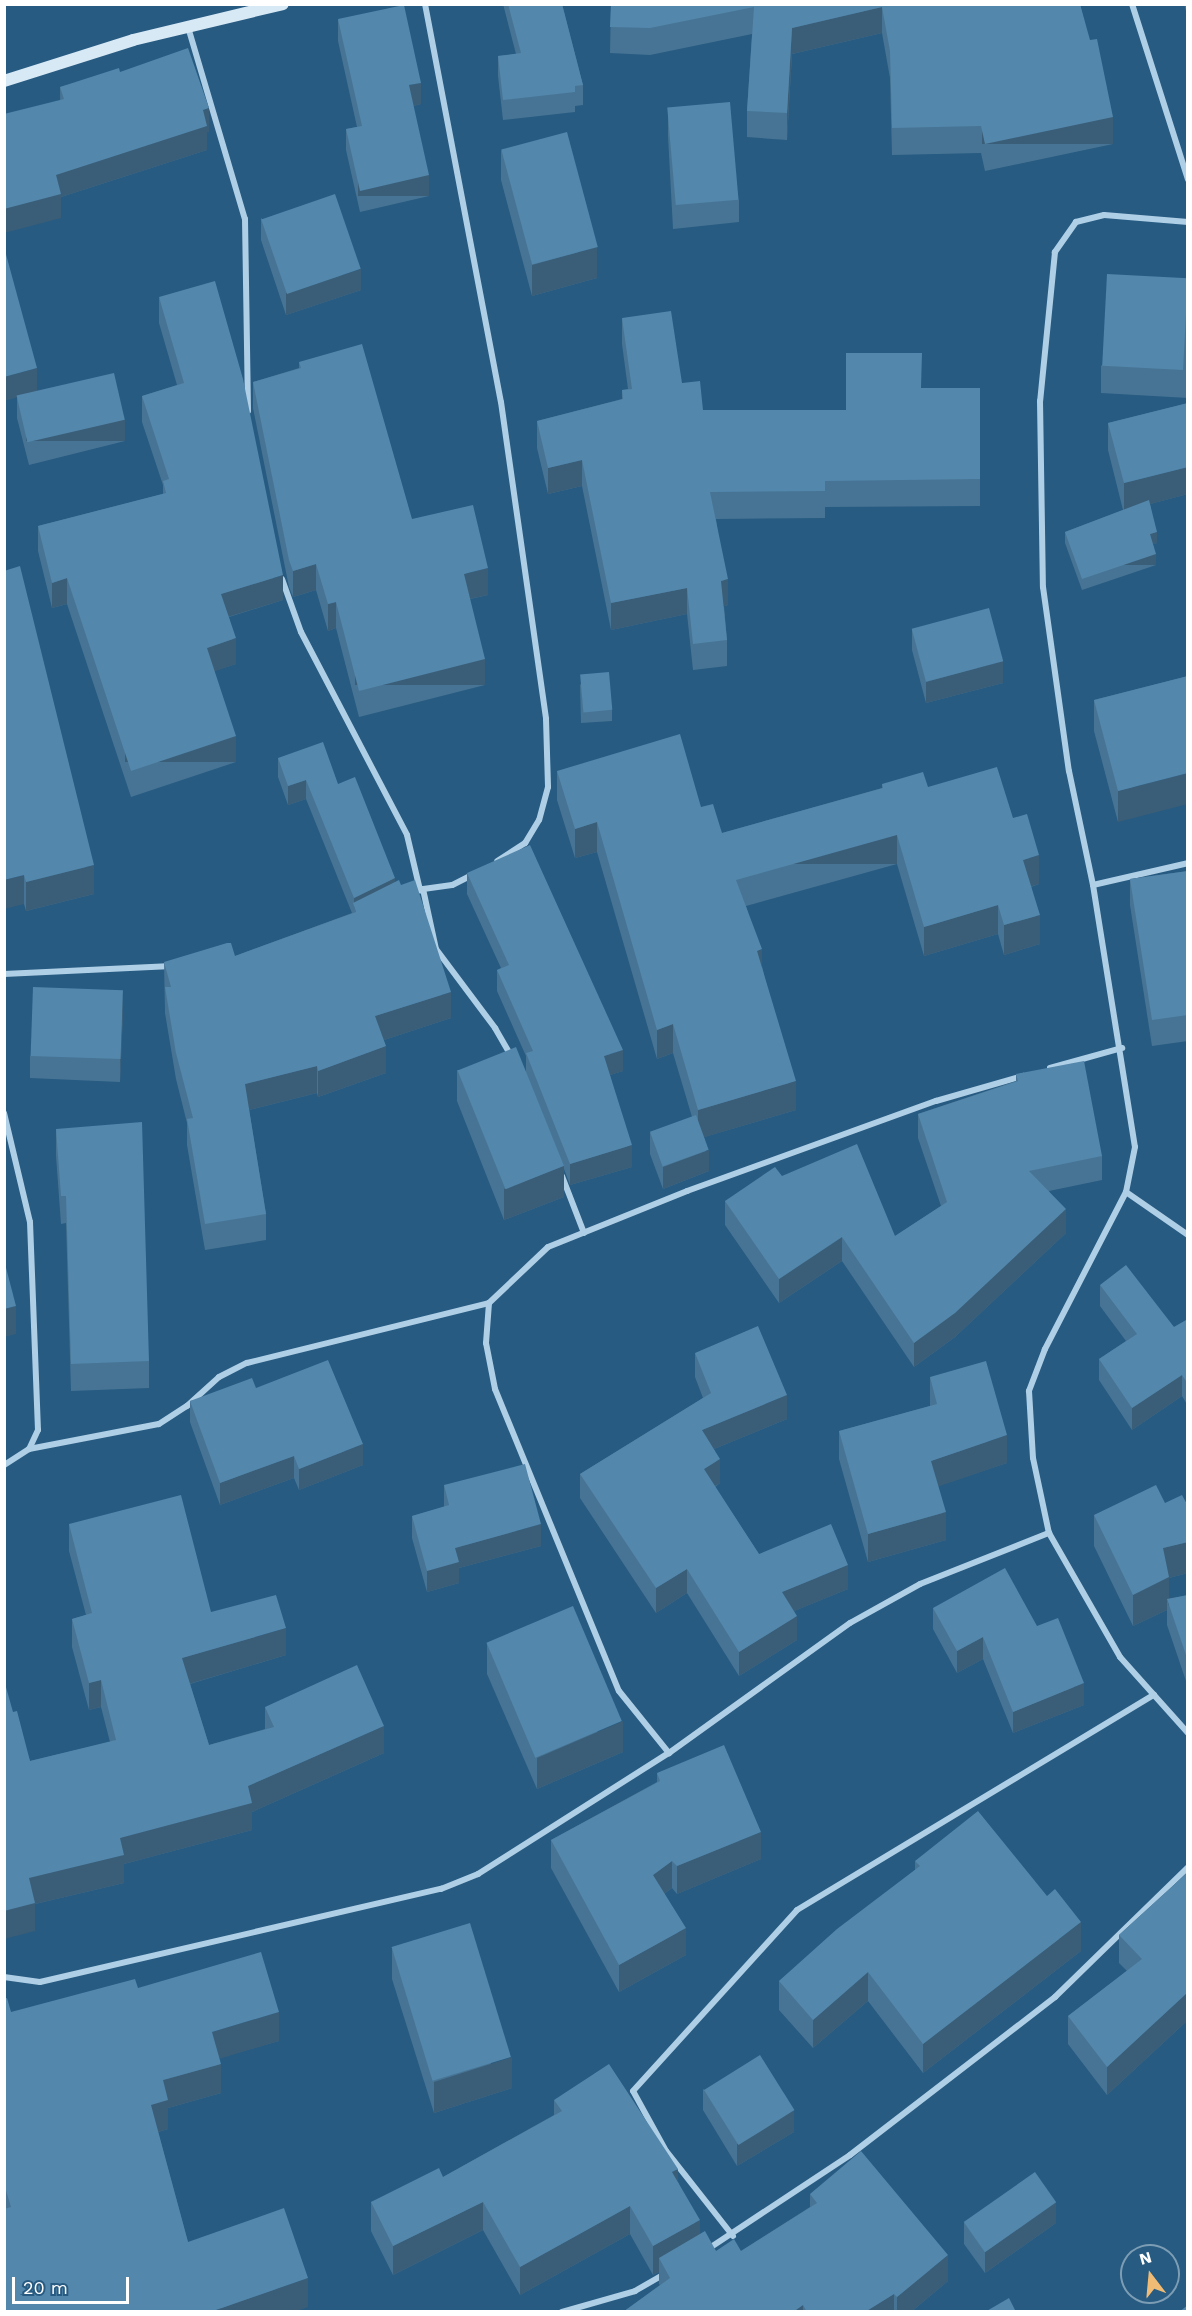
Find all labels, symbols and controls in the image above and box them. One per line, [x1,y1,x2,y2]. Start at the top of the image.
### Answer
north arrow [1120,2244,1180,2304]
text: N [1137,2247,1154,2269]
scale bar [15,2265,132,2303]
text: 20 m [23,2277,68,2298]

